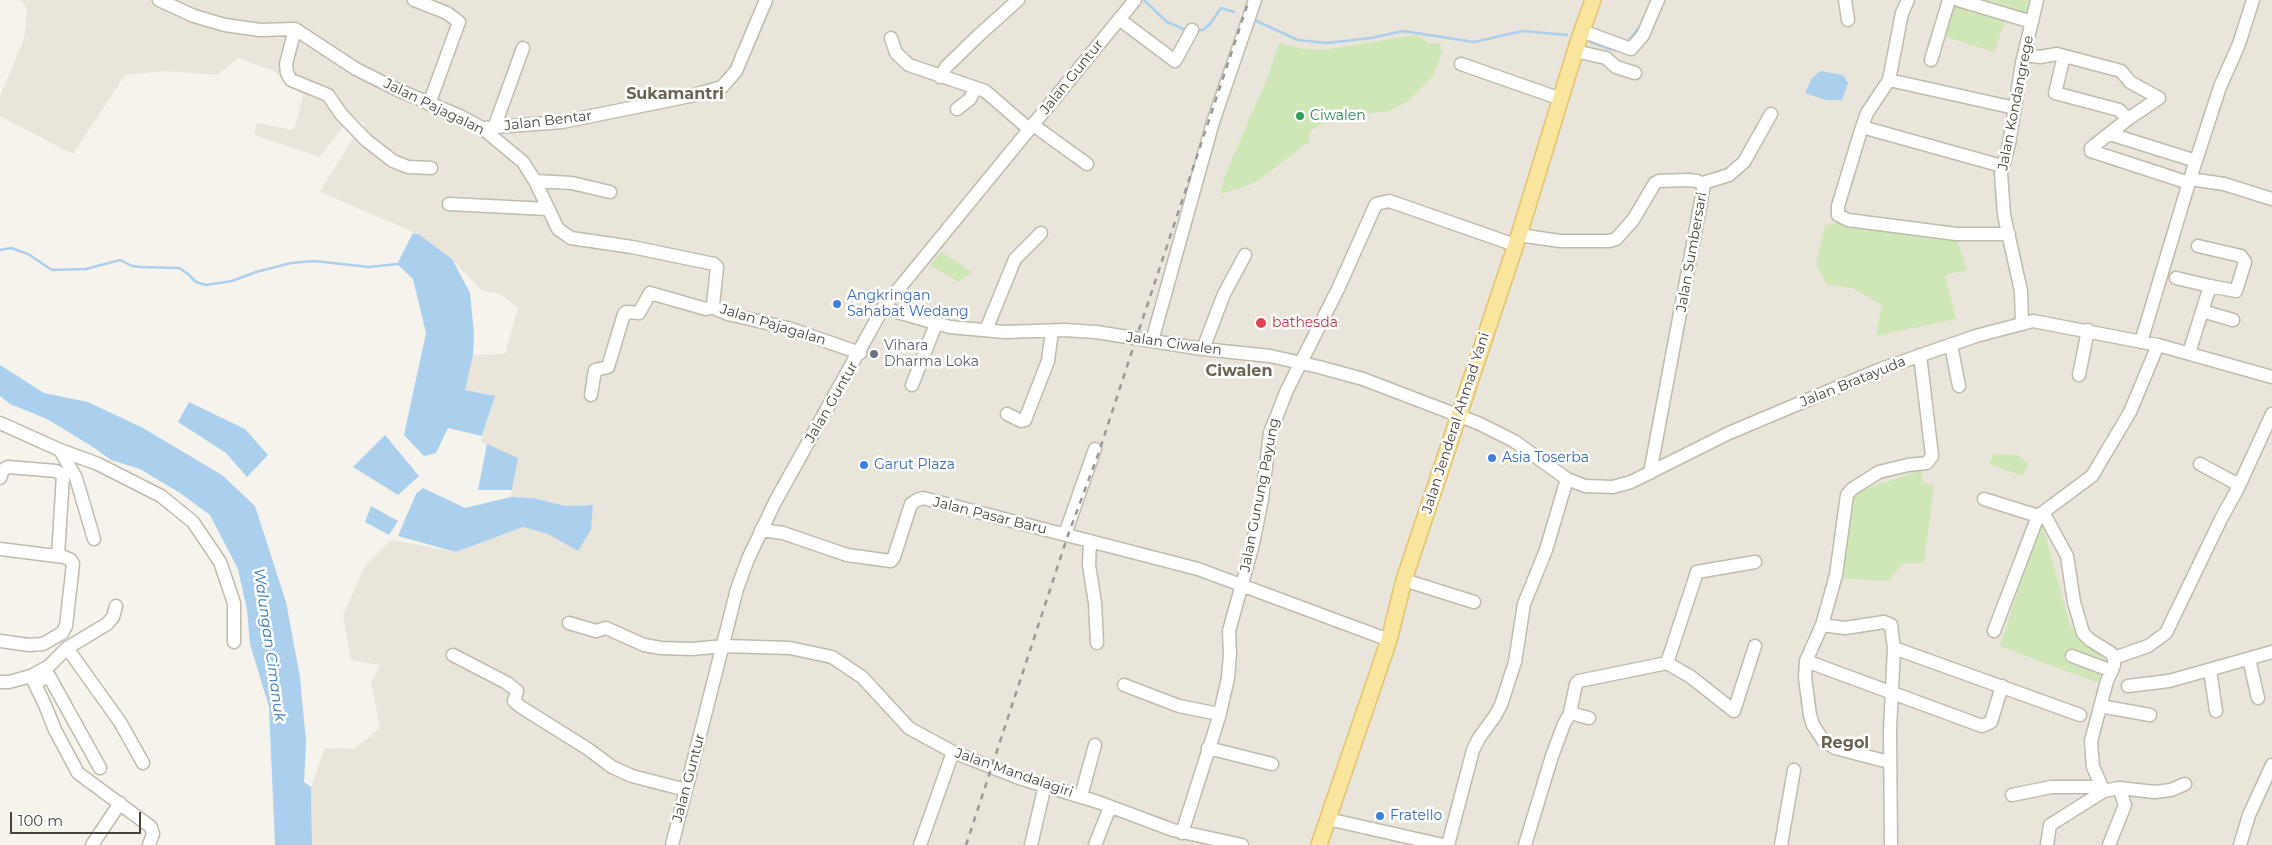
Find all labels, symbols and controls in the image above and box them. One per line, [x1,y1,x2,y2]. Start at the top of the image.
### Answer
street label: Jalan Kondangrege [1995,34,2037,172]
street label: Jalan Guntur [1037,36,1107,118]
street label: Jalan Pajagalan [381,75,487,139]
district label: Sukamantri [626,84,724,104]
street label: Jalan Bentar [503,107,593,135]
place label: Ciwalen [1310,108,1366,124]
marker: Ciwalen [1294,110,1306,122]
street label: Jalan Sumbersari [1673,191,1711,313]
place label: Angkringan Sahabat Wedang [847,288,969,321]
marker: Angkringan Sahabat Wedang [831,298,843,310]
street label: Jalan Pajagalan [718,301,828,349]
place label: bathesda [1272,315,1338,331]
marker: bathesda [1254,316,1268,330]
street label: Jalan Ciwalen [1125,329,1223,359]
street label: Jalan Jenderal Ahmad Yani [1419,330,1493,516]
place label: Vihara Dharma Loka [884,338,979,371]
marker: Vihara Dharma Loka [868,348,880,360]
street label: Jalan Bratayuda [1798,353,1908,411]
street label: Jalan Guntur [802,358,862,446]
district label: Ciwalen [1206,361,1272,381]
street label: Jalan Gunung Payung [1237,417,1283,573]
place label: Asia Toserba [1502,450,1589,466]
marker: Asia Toserba [1486,452,1498,464]
place label: Garut Plaza [874,457,955,473]
marker: Garut Plaza [858,459,870,471]
street label: Jalan Pasar Baru [931,494,1049,538]
water label: Walungan Cimanuk [249,567,289,723]
street label: Jalan Guntur [669,732,709,824]
district label: Regol [1821,733,1869,753]
street label: Jalan Mandalagiri [953,745,1075,801]
scale bar [12,802,144,834]
place label: Fratello [1390,808,1442,824]
marker: Fratello [1374,810,1386,822]
text: 100 m [18,811,63,830]

